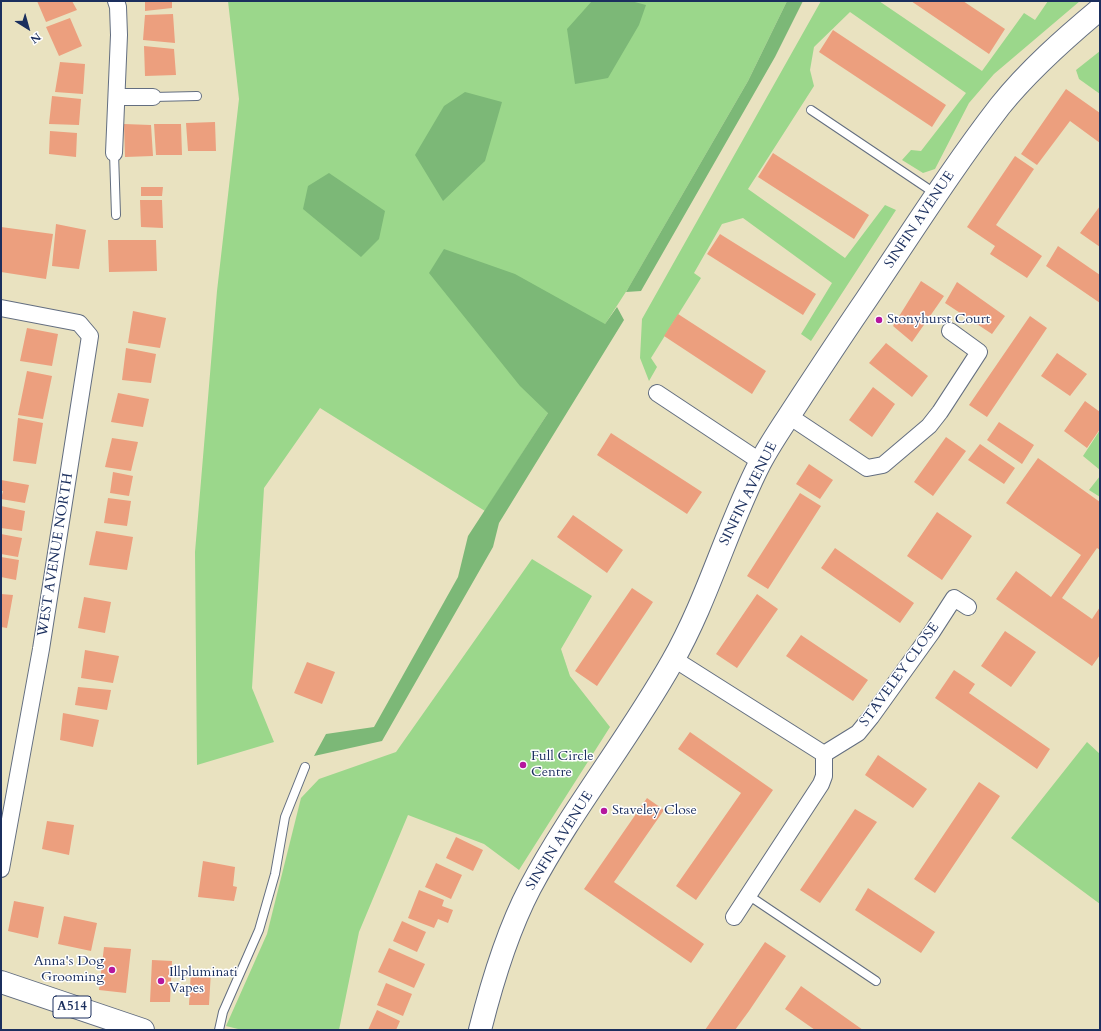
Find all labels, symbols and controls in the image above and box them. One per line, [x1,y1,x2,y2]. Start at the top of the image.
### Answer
north arrow [8,8,48,48]
text: N [27,29,44,47]
street label: SINFIN AVENUE [881,168,959,272]
place label: Stonyhurst Court [887,312,990,328]
marker: Stonyhurst Court [874,315,884,325]
street label: SINFIN AVENUE [717,439,781,549]
street label: WEST AVENUE NORTH [35,472,77,638]
street label: STAVELEY CLOSE [857,620,943,730]
place label: Full Circle Centre [531,749,594,782]
marker: Full Circle Centre [518,760,528,770]
street label: SINFIN AVENUE [523,789,597,893]
place label: Staveley Close [612,803,697,819]
marker: Staveley Close [599,806,609,816]
place label: Anna's Dog Grooming [34,954,104,986]
marker: Anna's Dog Grooming [107,965,117,975]
place label: Illpluminati Vapes [169,965,238,998]
marker: Illpluminati Vapes [156,976,166,986]
road number: A514 [53,996,91,1018]

